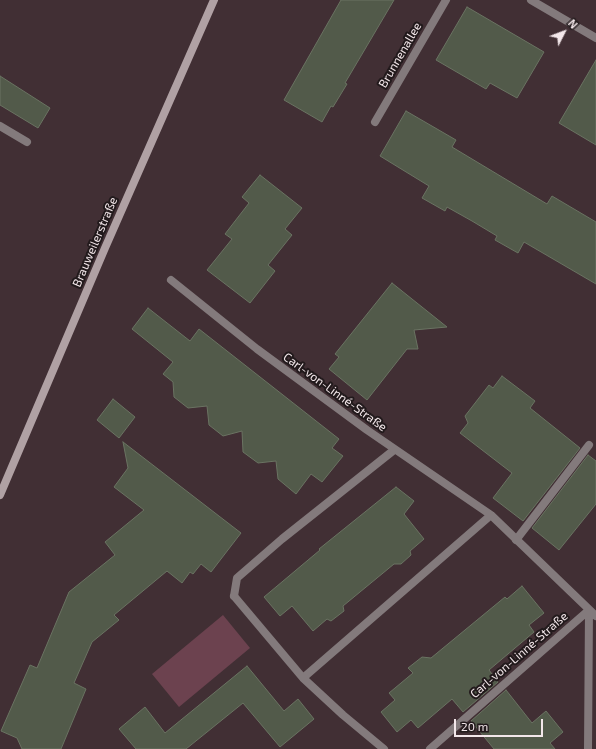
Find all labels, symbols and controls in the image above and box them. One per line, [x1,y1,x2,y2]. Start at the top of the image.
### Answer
north arrow [544,12,584,52]
text: N [566,16,581,31]
street label: Brunnenallee [376,20,424,90]
street label: Brauweilerstraße [70,195,120,289]
street label: Carl-von-Linné-Straße [280,350,390,434]
street label: Carl-von-Linné-Straße [467,609,571,701]
scale bar [456,711,545,737]
text: 20 m [461,719,488,733]

